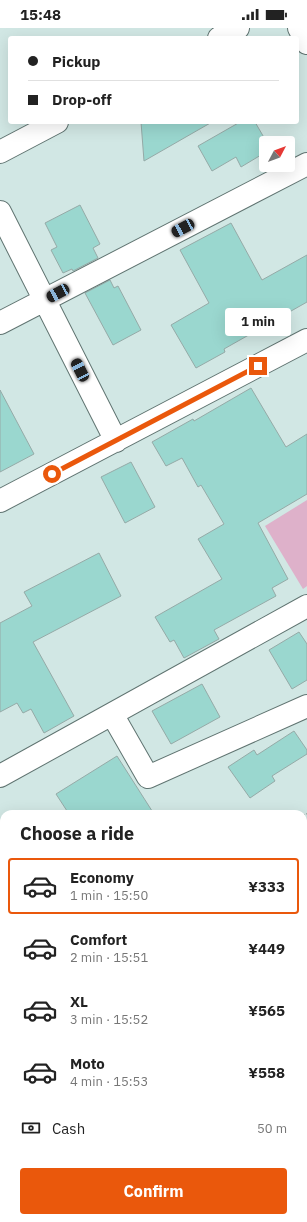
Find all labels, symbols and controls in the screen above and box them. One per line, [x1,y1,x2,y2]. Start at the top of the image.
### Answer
text: 15:48 [20,5,61,24]
text: Pickup [52,52,100,71]
text: Drop-off [52,90,112,109]
north arrow [259,136,295,172]
map controls [259,136,295,172]
car [170,217,196,239]
car [45,282,71,304]
callout: 1 min [225,308,291,336]
text: 1 min [241,313,275,330]
car [69,357,91,383]
route end [249,357,267,375]
route start [43,465,61,483]
text: Choose a ride [20,822,134,845]
icon: car [22,868,58,904]
text: Economy [70,868,134,887]
text: ¥333 [248,877,285,896]
text: 1 min · 15:50 [70,887,148,904]
icon: car [22,930,58,966]
text: Comfort [70,930,127,949]
text: ¥449 [248,939,285,958]
text: 2 min · 15:51 [70,949,148,966]
icon: car [22,992,58,1028]
text: XL [70,992,88,1011]
text: ¥565 [248,1001,285,1020]
text: 3 min · 15:52 [70,1011,148,1028]
icon: car [22,1054,58,1090]
text: Moto [70,1054,105,1073]
text: ¥558 [248,1063,285,1082]
text: 4 min · 15:53 [70,1073,148,1090]
icon: cash [20,1117,42,1139]
text: Cash [52,1119,85,1138]
text: 50 m [257,1120,287,1137]
button: Confirm [20,1168,287,1214]

